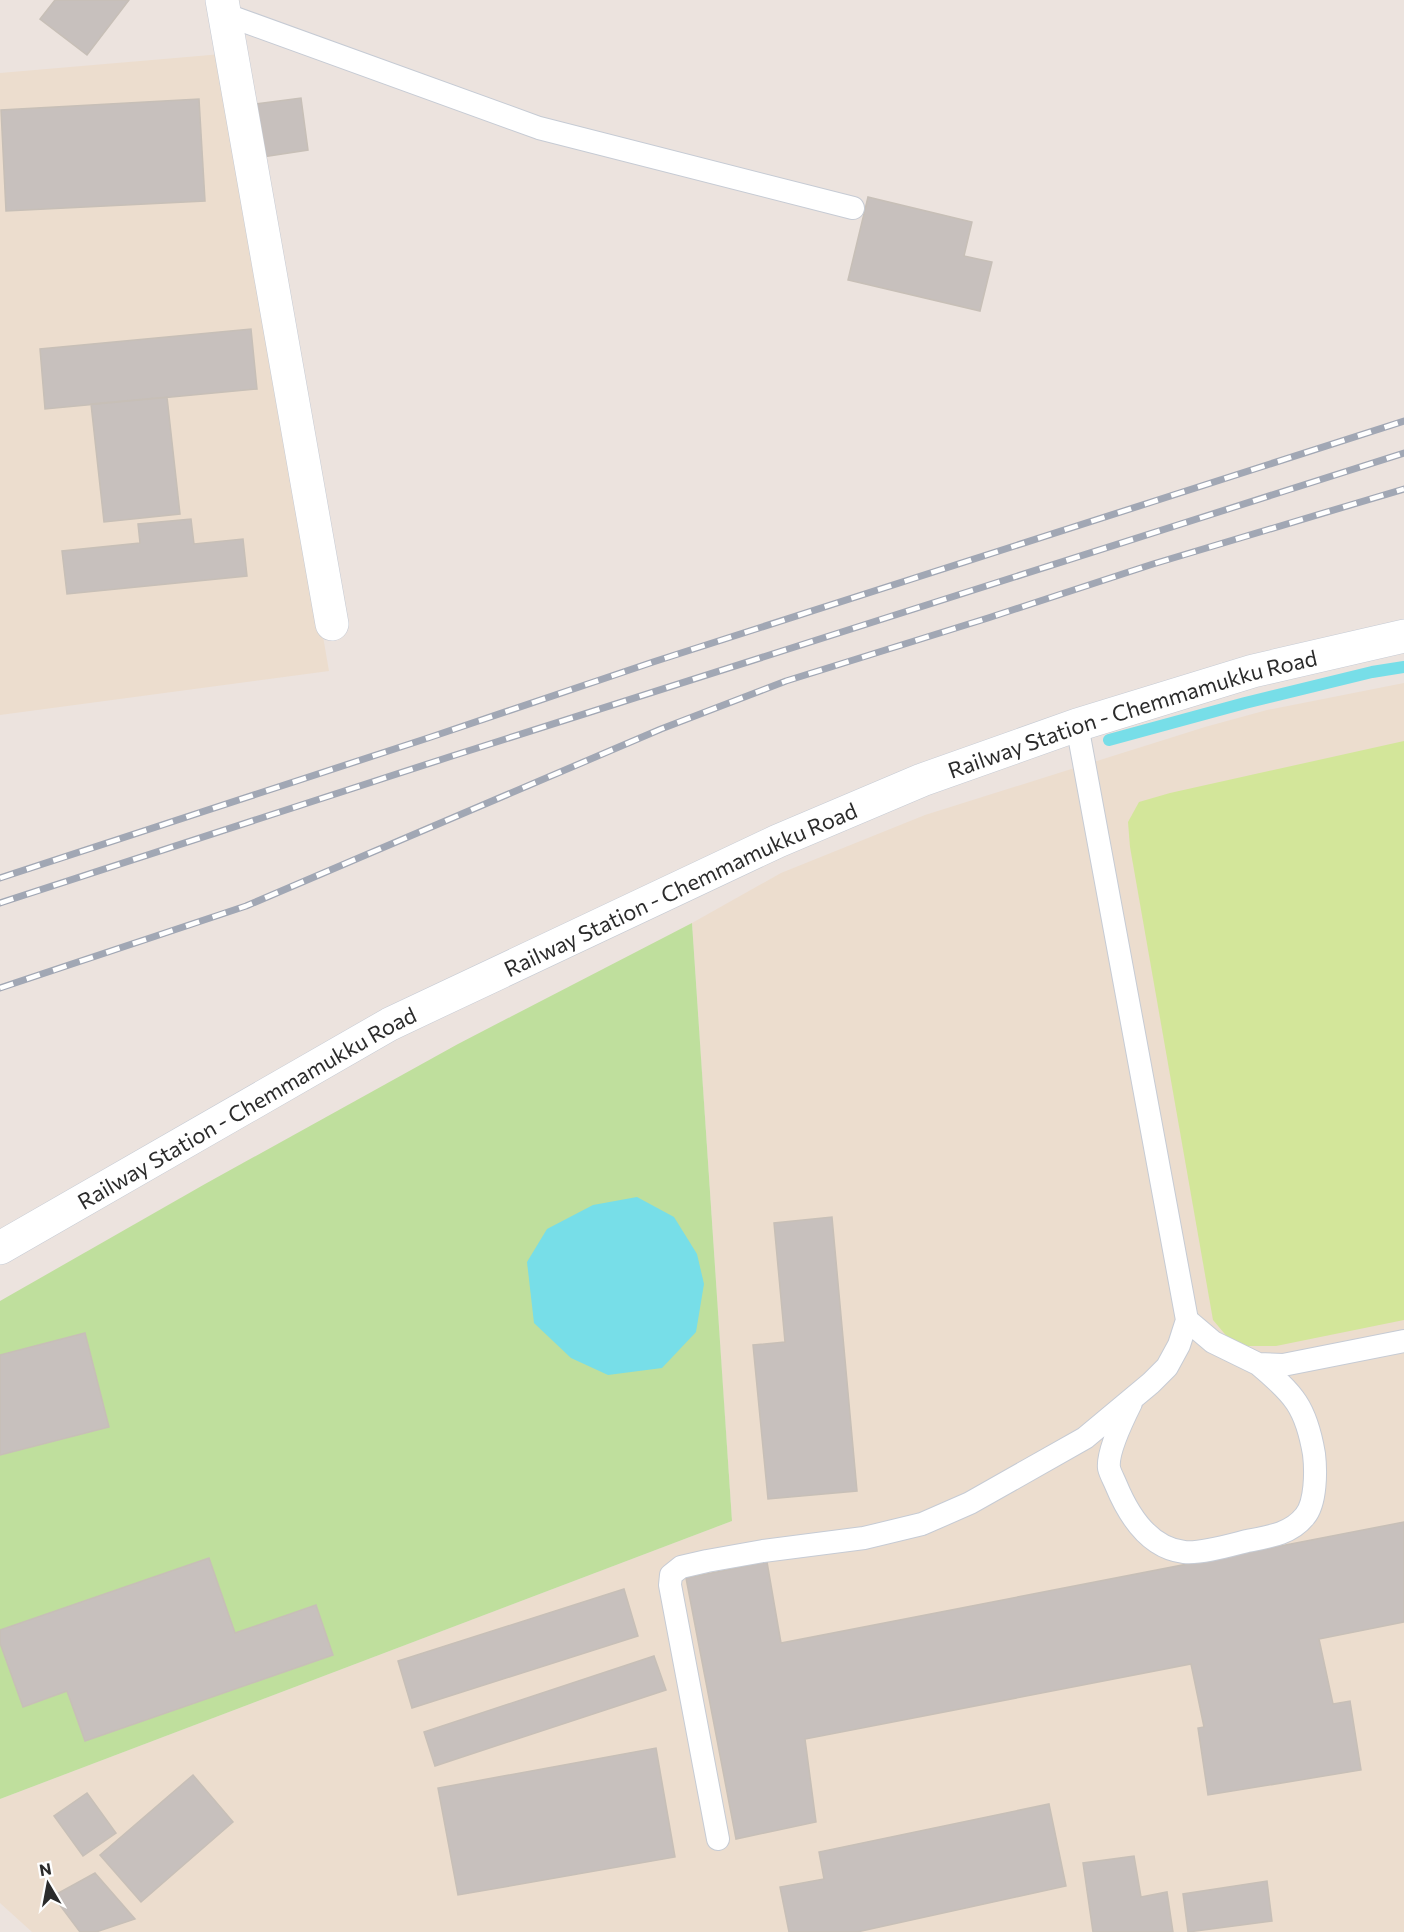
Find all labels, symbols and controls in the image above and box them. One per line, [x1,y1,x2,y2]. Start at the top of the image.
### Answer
street label: Railway Station - Chemmamukku Road [944,643,1320,783]
street label: Railway Station - Chemmamukku Road [499,796,861,982]
street label: Railway Station - Chemmamukku Road [72,1000,420,1214]
north arrow [18,1854,78,1914]
text: N [38,1858,53,1879]

